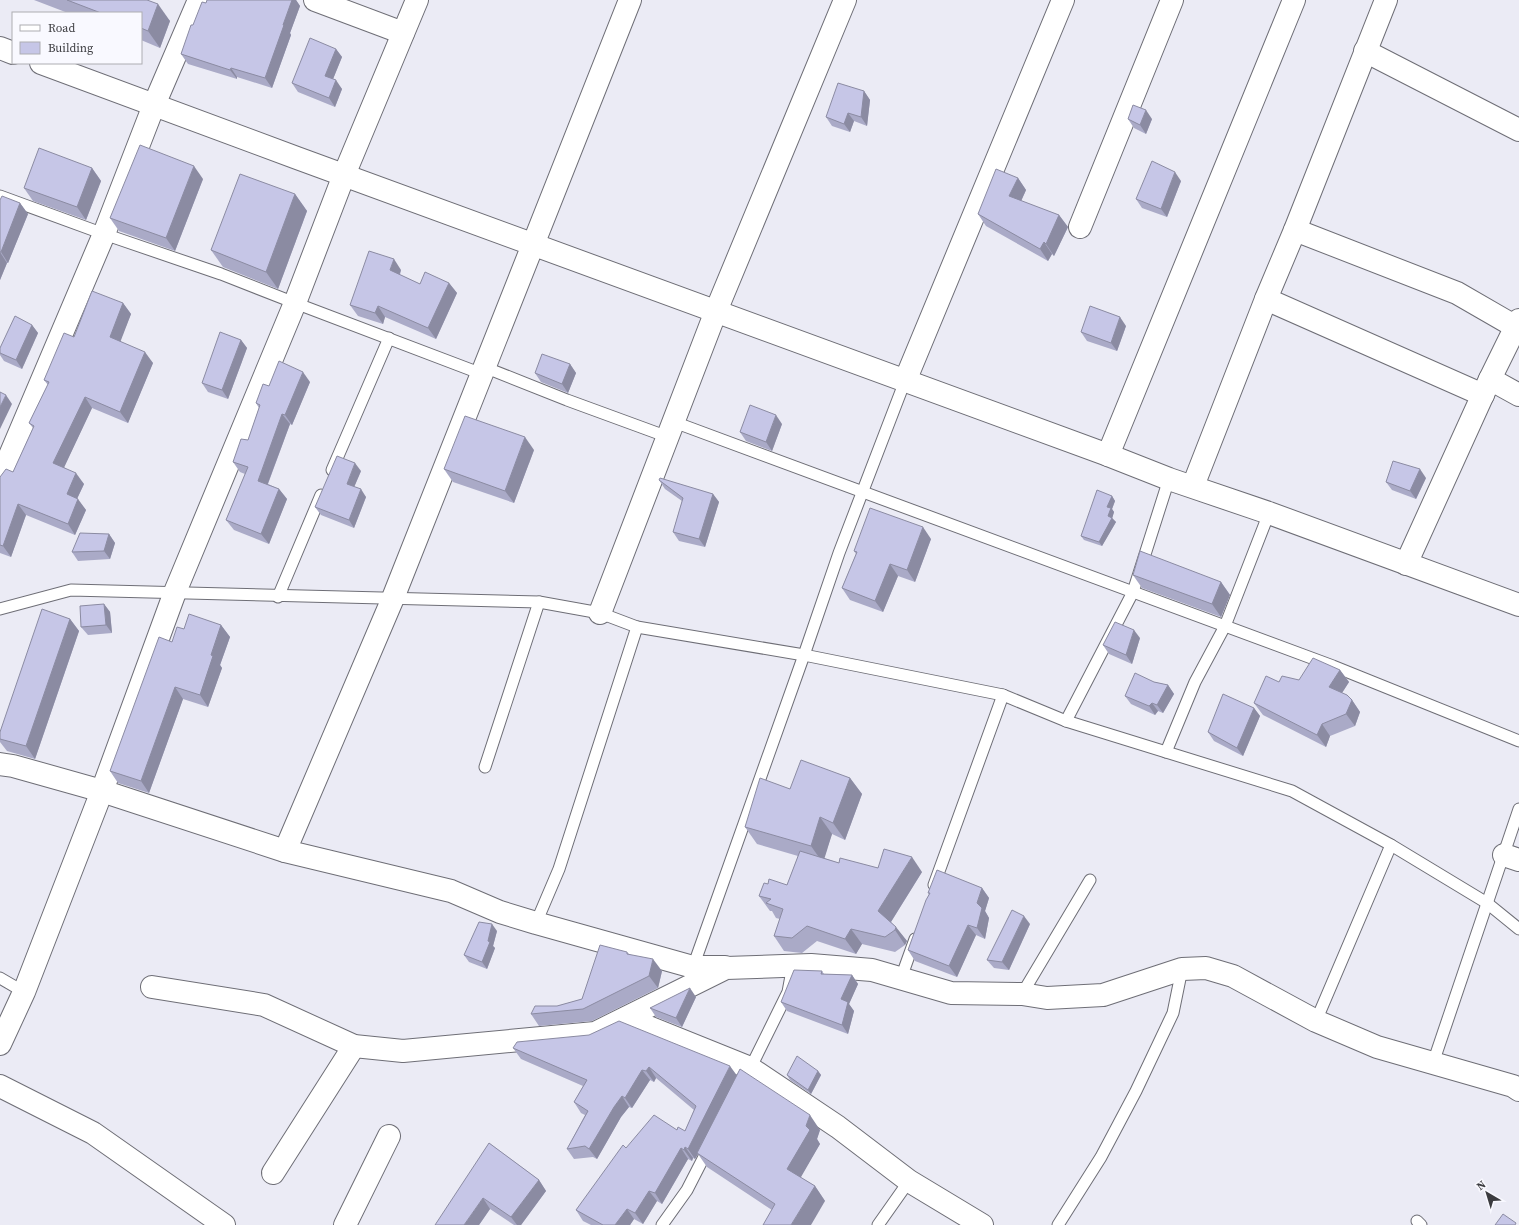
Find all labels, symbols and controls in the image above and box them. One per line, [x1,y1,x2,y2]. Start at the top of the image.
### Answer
legend [12,12,142,64]
text: Road [48,20,75,36]
text: Building [48,40,93,56]
north arrow [1467,1173,1507,1213]
text: N [1473,1177,1489,1194]

